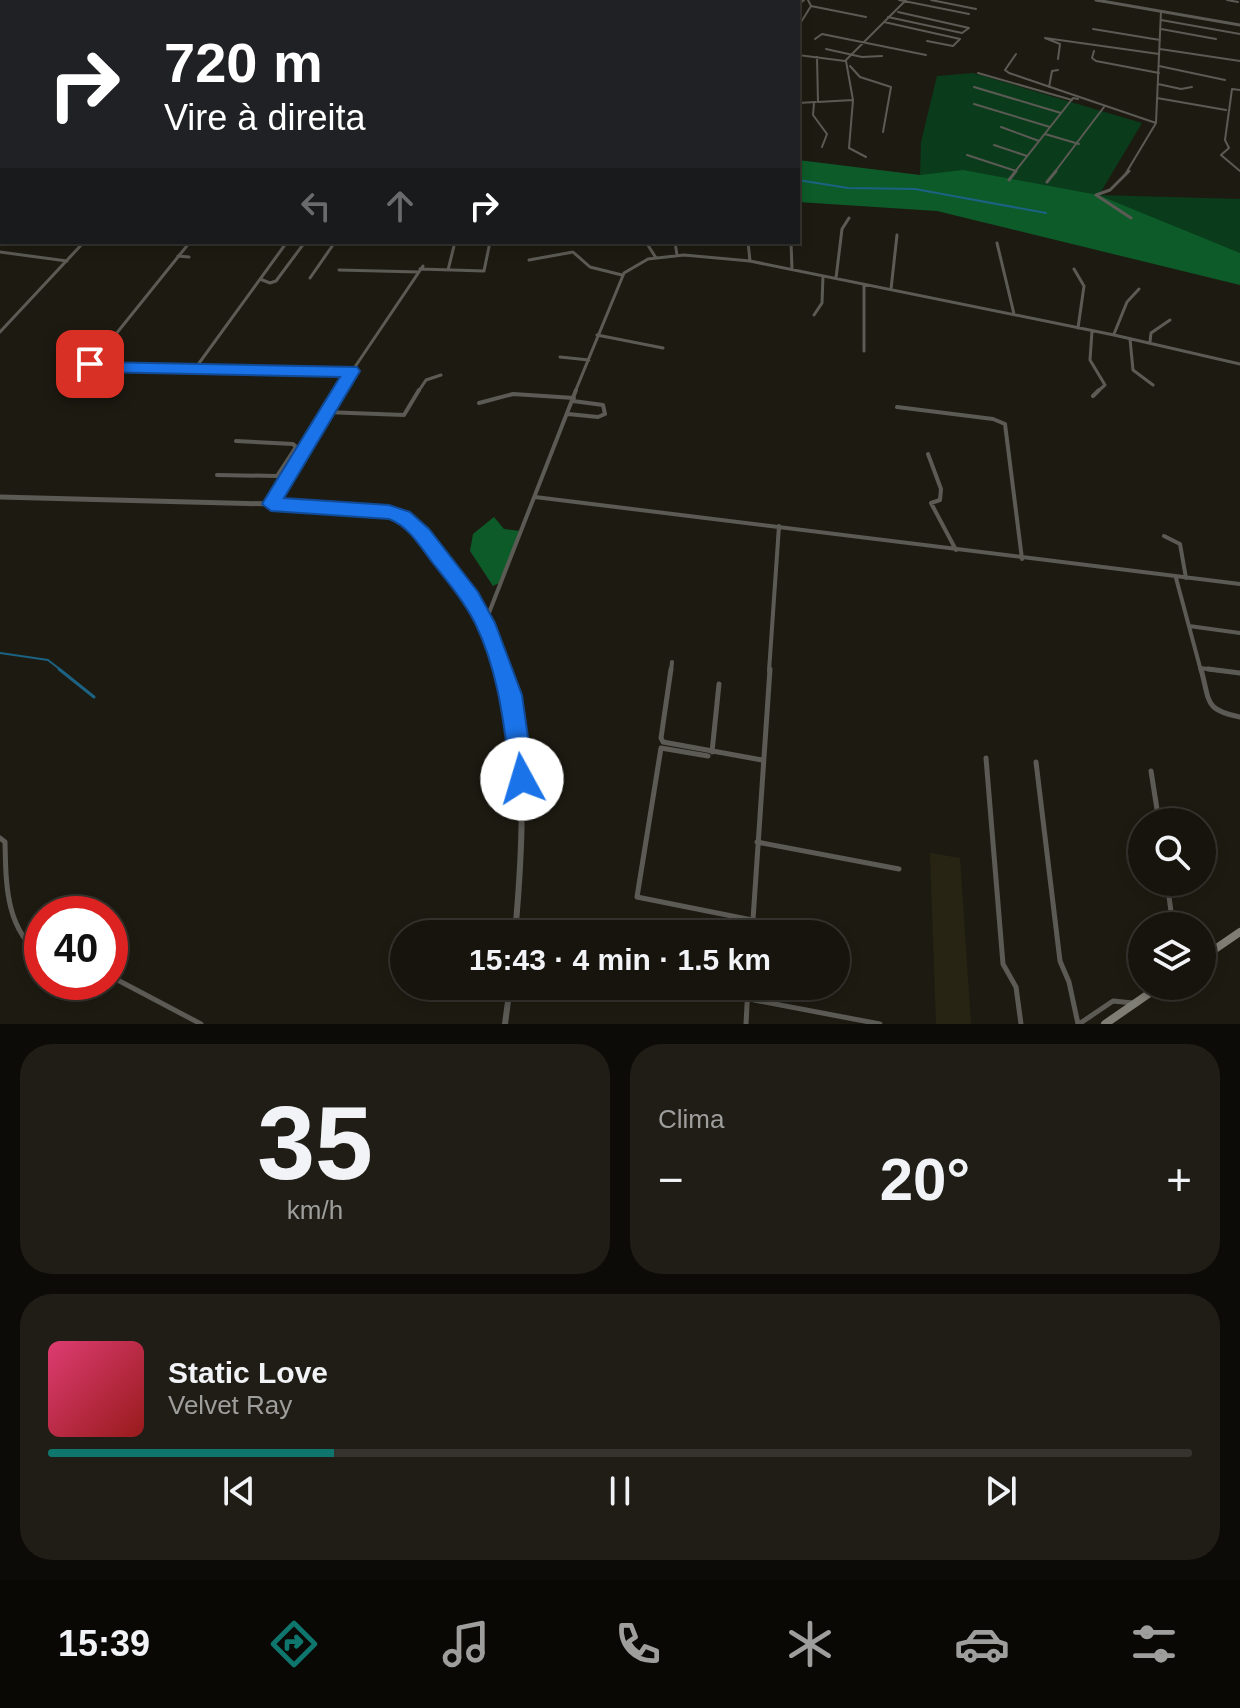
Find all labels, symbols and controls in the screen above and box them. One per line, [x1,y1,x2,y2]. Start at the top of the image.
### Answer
text: 720 m [164,31,323,94]
icon: right [32,32,136,136]
text: Vire à direita [164,97,365,138]
icon: left [294,184,338,228]
icon: ahead [378,184,422,228]
icon: right [462,184,506,228]
pin [56,330,124,398]
icon: arrive [68,342,112,386]
position arrow [480,737,564,821]
map controls [1128,808,1216,1000]
button: search [1128,808,1216,896]
speed limit sign: 40 [24,896,128,1000]
button: layers [1128,912,1216,1000]
text: 15:43 · 4 min · 1.5 km [469,943,771,976]
text: 35 [257,1085,373,1201]
text: Clima [658,1104,724,1134]
text: 20° [880,1146,970,1213]
text: − [658,1155,684,1204]
text: + [1166,1155,1192,1204]
text: km/h [287,1195,343,1225]
text: Static Love [168,1356,328,1389]
text: Velvet Ray [168,1390,292,1420]
icon: previous [217,1469,261,1513]
icon: pause [598,1469,642,1513]
icon: next [979,1469,1023,1513]
icon: directions [266,1616,322,1672]
icon: music [438,1616,494,1672]
icon: phone [610,1616,666,1672]
icon: climate [782,1616,838,1672]
icon: car [954,1616,1010,1672]
icon: filters [1126,1616,1182,1672]
text: 15:39 [58,1623,150,1664]

